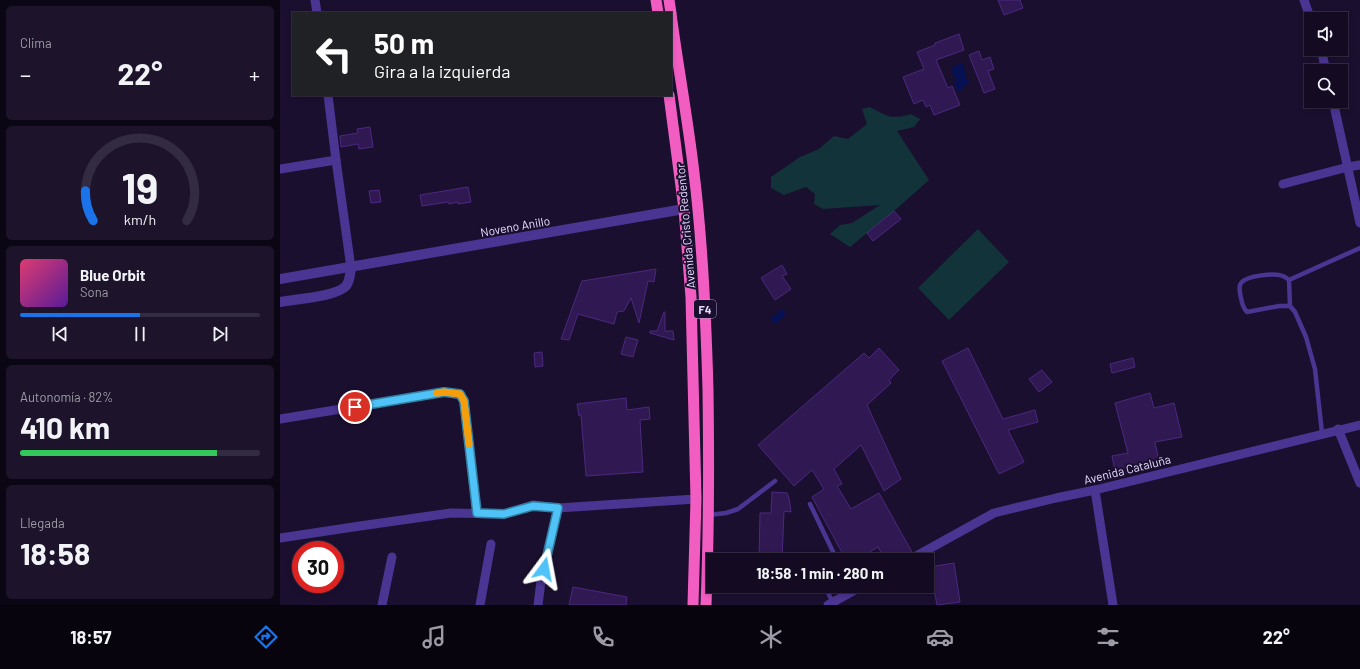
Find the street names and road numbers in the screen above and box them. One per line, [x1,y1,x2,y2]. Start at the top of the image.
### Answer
street label: Avenida Cristo Redentor [673,162,697,289]
street label: Noveno Anillo [479,213,551,239]
road number: F4 [694,300,716,318]
street label: Avenida Cataluña [1082,451,1172,487]

